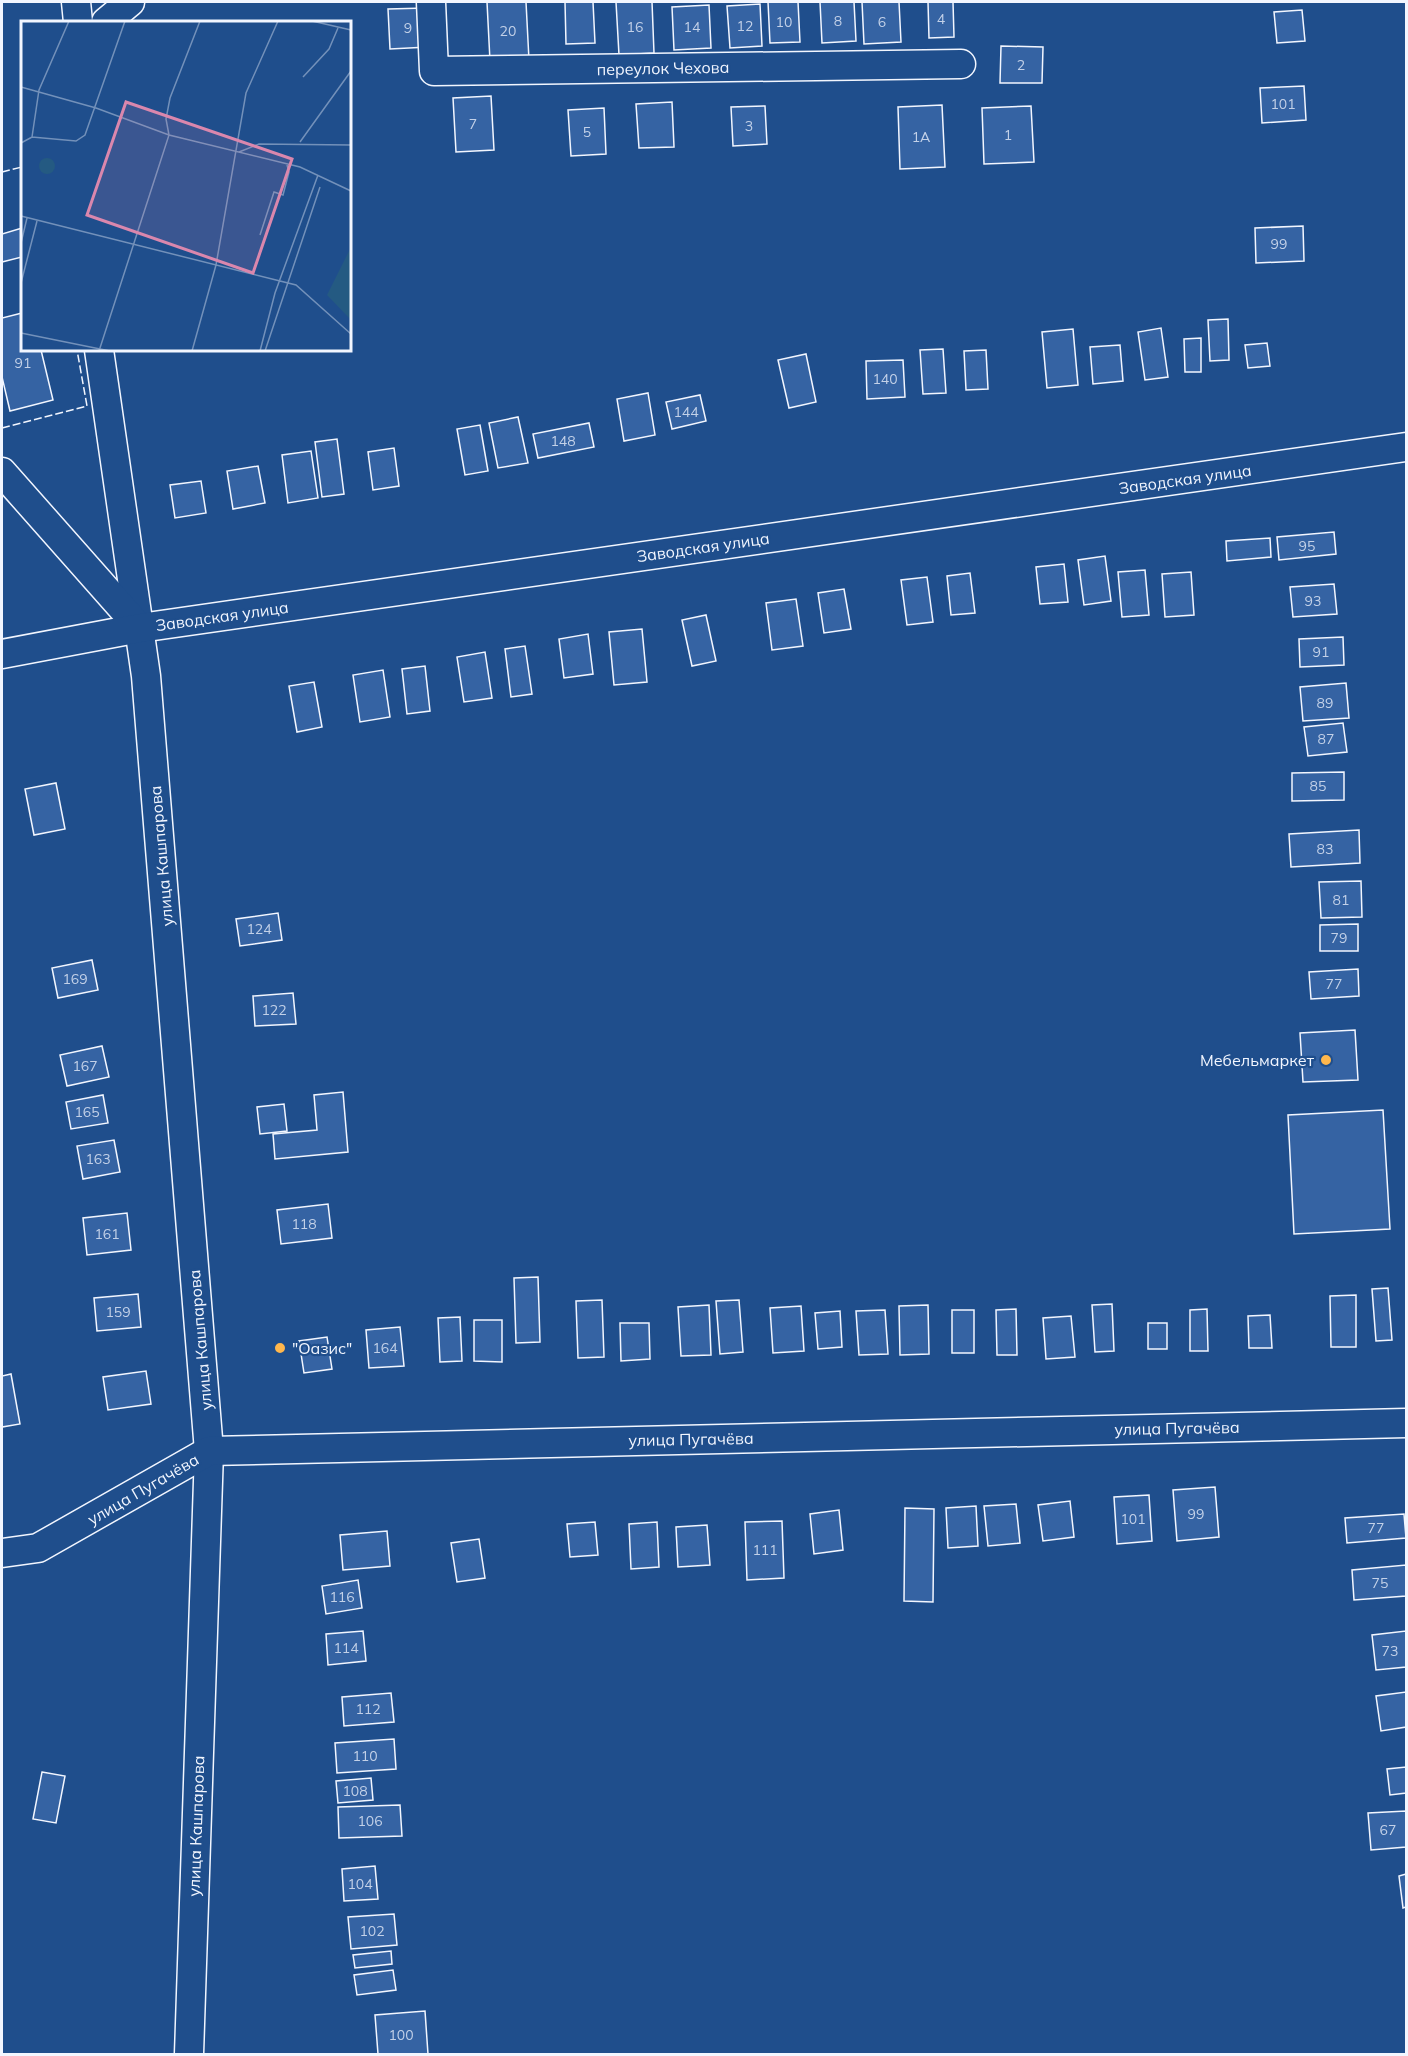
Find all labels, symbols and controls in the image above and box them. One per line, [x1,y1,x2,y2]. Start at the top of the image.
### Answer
house number: 4 [937,10,946,28]
house number: 8 [834,12,842,30]
house number: 10 [776,13,792,31]
house number: 6 [878,13,886,31]
house number: 12 [737,17,753,35]
house number: 16 [627,18,643,36]
house number: 14 [684,18,701,36]
house number: 9 [404,19,412,37]
inset map [21,21,351,351]
house number: 20 [500,22,516,40]
house number: 2 [1017,56,1025,74]
street label: переулок Чехова [596,57,730,79]
house number: 101 [1270,95,1296,113]
house number: 7 [469,115,477,133]
house number: 3 [745,117,753,135]
house number: 5 [583,123,591,141]
house number: 1 [1004,126,1012,144]
house number: 1А [912,128,931,146]
house number: 99 [1271,235,1287,253]
house number: 91 [15,354,31,372]
house number: 140 [872,370,898,388]
house number: 144 [673,403,699,421]
house number: 148 [550,432,576,450]
street label: Заводская улица [1117,460,1253,498]
street label: Заводская улица [635,528,771,566]
house number: 95 [1299,537,1315,555]
house number: 93 [1305,592,1321,610]
street label: Заводская улица [154,597,290,635]
house number: 91 [1313,643,1329,661]
house number: 89 [1317,694,1333,712]
house number: 87 [1318,730,1334,748]
house number: 85 [1310,777,1326,795]
street label: улица Кашпарова [145,785,177,927]
house number: 83 [1317,840,1333,858]
house number: 81 [1333,891,1349,909]
house number: 124 [246,920,272,938]
house number: 79 [1331,929,1347,947]
house number: 169 [62,970,88,988]
house number: 77 [1326,975,1342,993]
house number: 122 [261,1001,287,1019]
place label: Мебельмаркет [1200,1050,1315,1070]
marker: Мебельмаркет [1319,1053,1333,1067]
house number: 167 [72,1057,98,1075]
house number: 165 [74,1103,100,1121]
house number: 163 [85,1150,111,1168]
house number: 118 [291,1215,317,1233]
house number: 161 [94,1225,120,1243]
street label: улица Кашпарова [184,1269,216,1411]
house number: 159 [105,1303,131,1321]
place label: "Оазис" [292,1338,352,1358]
house number: 164 [372,1339,398,1357]
marker: "Оазис" [273,1341,287,1355]
street label: улица Пугачёва [1114,1417,1240,1439]
street label: улица Пугачёва [628,1428,754,1450]
street label: улица Пугачёва [84,1449,202,1529]
house number: 99 [1188,1505,1204,1523]
house number: 101 [1120,1510,1146,1528]
house number: 77 [1368,1519,1384,1537]
house number: 111 [752,1541,778,1559]
house number: 75 [1372,1574,1388,1592]
house number: 116 [329,1588,355,1606]
house number: 114 [333,1639,359,1657]
house number: 73 [1382,1642,1398,1660]
house number: 112 [355,1700,381,1718]
house number: 110 [352,1747,378,1765]
street label: улица Кашпарова [184,1755,208,1897]
house number: 108 [342,1782,368,1800]
house number: 106 [357,1812,383,1830]
house number: 67 [1380,1821,1396,1839]
house number: 104 [347,1875,373,1893]
house number: 102 [359,1922,385,1940]
house number: 100 [388,2026,414,2044]

